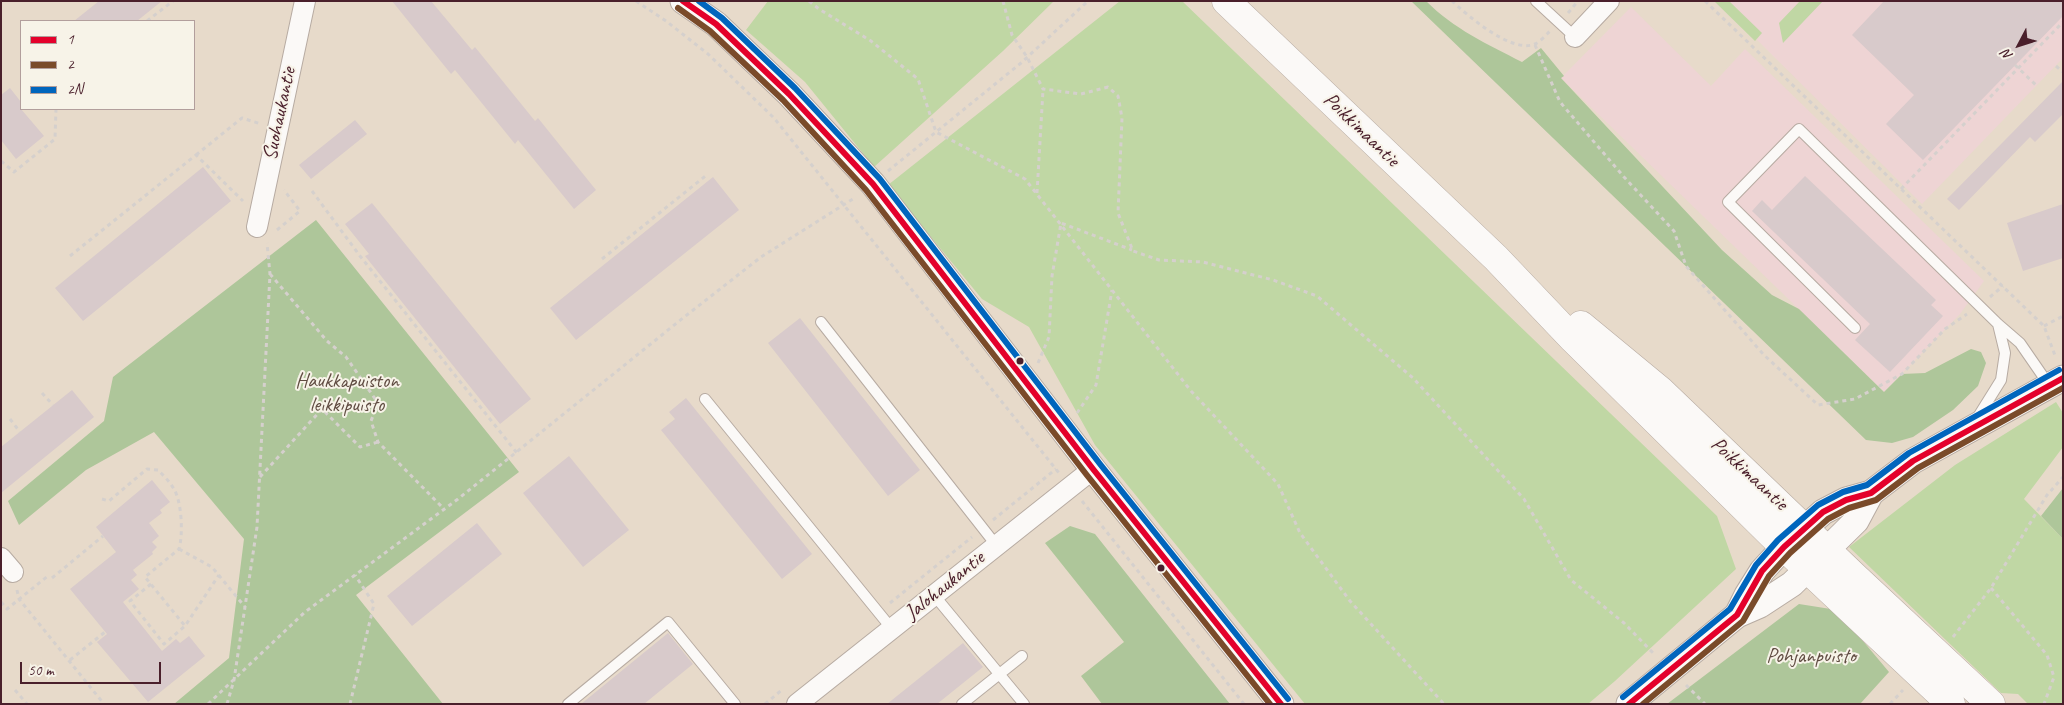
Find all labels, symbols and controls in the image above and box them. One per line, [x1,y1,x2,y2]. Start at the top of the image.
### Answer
legend [20,20,195,110]
north arrow [1994,20,2044,70]
text: 1 [67,30,74,49]
text: N [1998,46,2016,64]
text: 2 [67,55,74,74]
street label: Suohaukantie [258,65,302,163]
text: 2N [67,80,83,99]
street label: Poikkimaantie [1318,88,1404,172]
unlabelled marker [1015,356,1025,366]
park label: Haukkapuiston leikkipuisto [295,368,399,418]
street label: Poikkimaantie [1705,432,1793,516]
street label: Jalohaukantie [900,546,990,626]
unlabelled marker [1156,563,1166,573]
park label: Pohjanpuisto [1766,643,1856,669]
scale bar [22,652,164,684]
text: 50 m [28,661,54,680]

